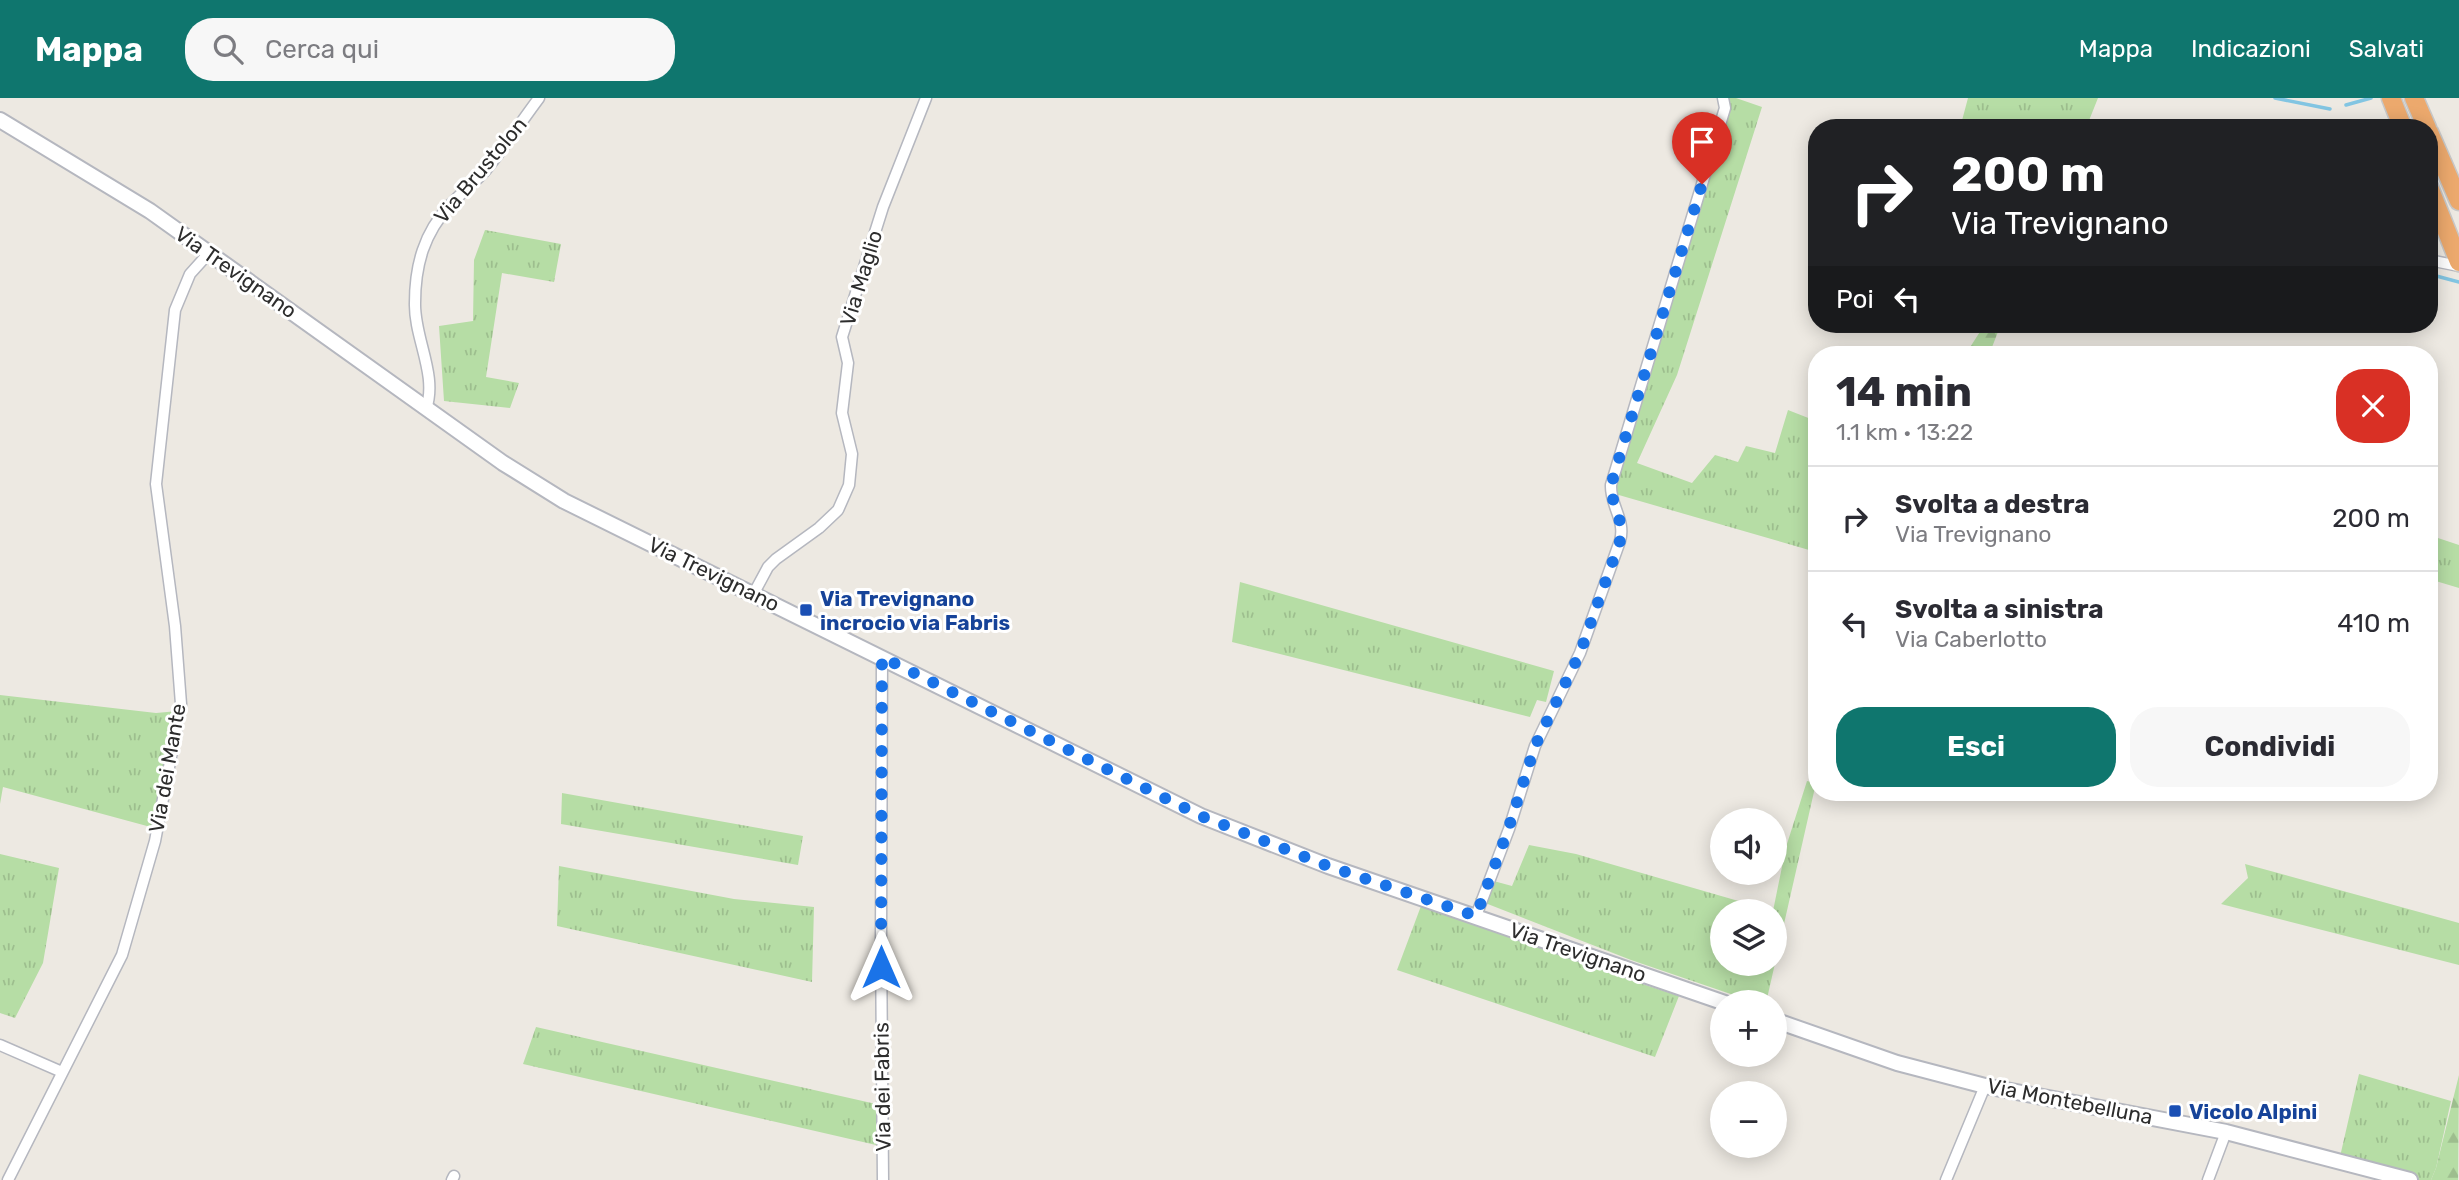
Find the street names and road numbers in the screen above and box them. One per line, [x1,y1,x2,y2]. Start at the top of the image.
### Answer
street label: Via Brustolon [428,112,532,228]
street label: Via Trevignano [170,221,302,323]
street label: Via Maglio [835,227,887,329]
street label: Via Trevignano [644,531,784,617]
street label: Via dei Mante [143,701,191,835]
street label: Via Trevignano [1506,917,1650,987]
street label: Via dei Fabris [868,1022,896,1152]
street label: Via Montebelluna [1985,1073,2155,1129]

